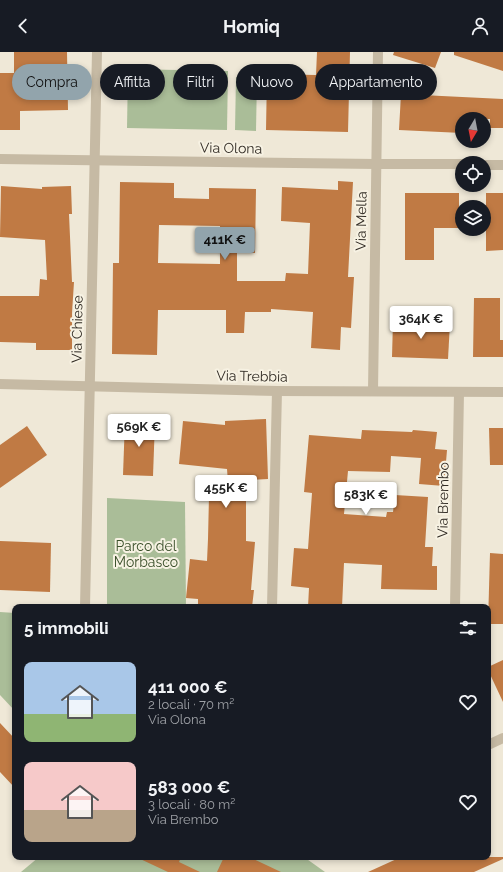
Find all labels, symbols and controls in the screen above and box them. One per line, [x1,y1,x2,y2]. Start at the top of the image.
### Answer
icon: back [12,15,34,37]
icon: person [469,15,491,37]
text: Homiq [223,16,280,37]
chip: Compra [12,64,92,100]
chip: Affitta [100,64,165,100]
chip: Filtri [173,64,228,100]
chip: Nuovo [236,64,307,100]
chip: Appartamento [315,64,437,100]
north arrow [455,112,491,148]
map controls [455,112,491,236]
street label: Via Olona [200,139,262,157]
button: locate [455,156,491,192]
street label: Via Mella [352,191,370,251]
button: layers [455,200,491,236]
pin: 411K € [192,227,258,261]
text: 411K € [204,232,246,247]
street label: Via Chiese [68,295,86,363]
pin: 364K € [388,306,454,340]
text: 364K € [399,311,443,326]
street label: Via Trebbia [216,367,288,385]
pin: 569K € [106,414,172,448]
text: 569K € [117,419,161,434]
street label: Via Brembo [434,462,452,538]
pin: 455K € [193,475,259,509]
text: 455K € [204,480,248,495]
pin: 583K € [333,482,399,516]
text: 583K € [344,487,388,502]
park label: Parco del Morbasco [114,538,178,570]
icon: filters [457,617,479,639]
text: 5 immobili [24,618,109,638]
text: 411 000 € [148,677,228,697]
icon: home [56,678,104,726]
icon: heart [457,691,479,713]
text: 2 locali · 70 m² [148,697,234,712]
text: Via Olona [148,712,206,727]
text: 583 000 € [148,777,230,797]
icon: home [56,778,104,826]
icon: heart [457,791,479,813]
text: 3 locali · 80 m² [148,797,235,812]
text: Via Brembo [148,812,218,827]

